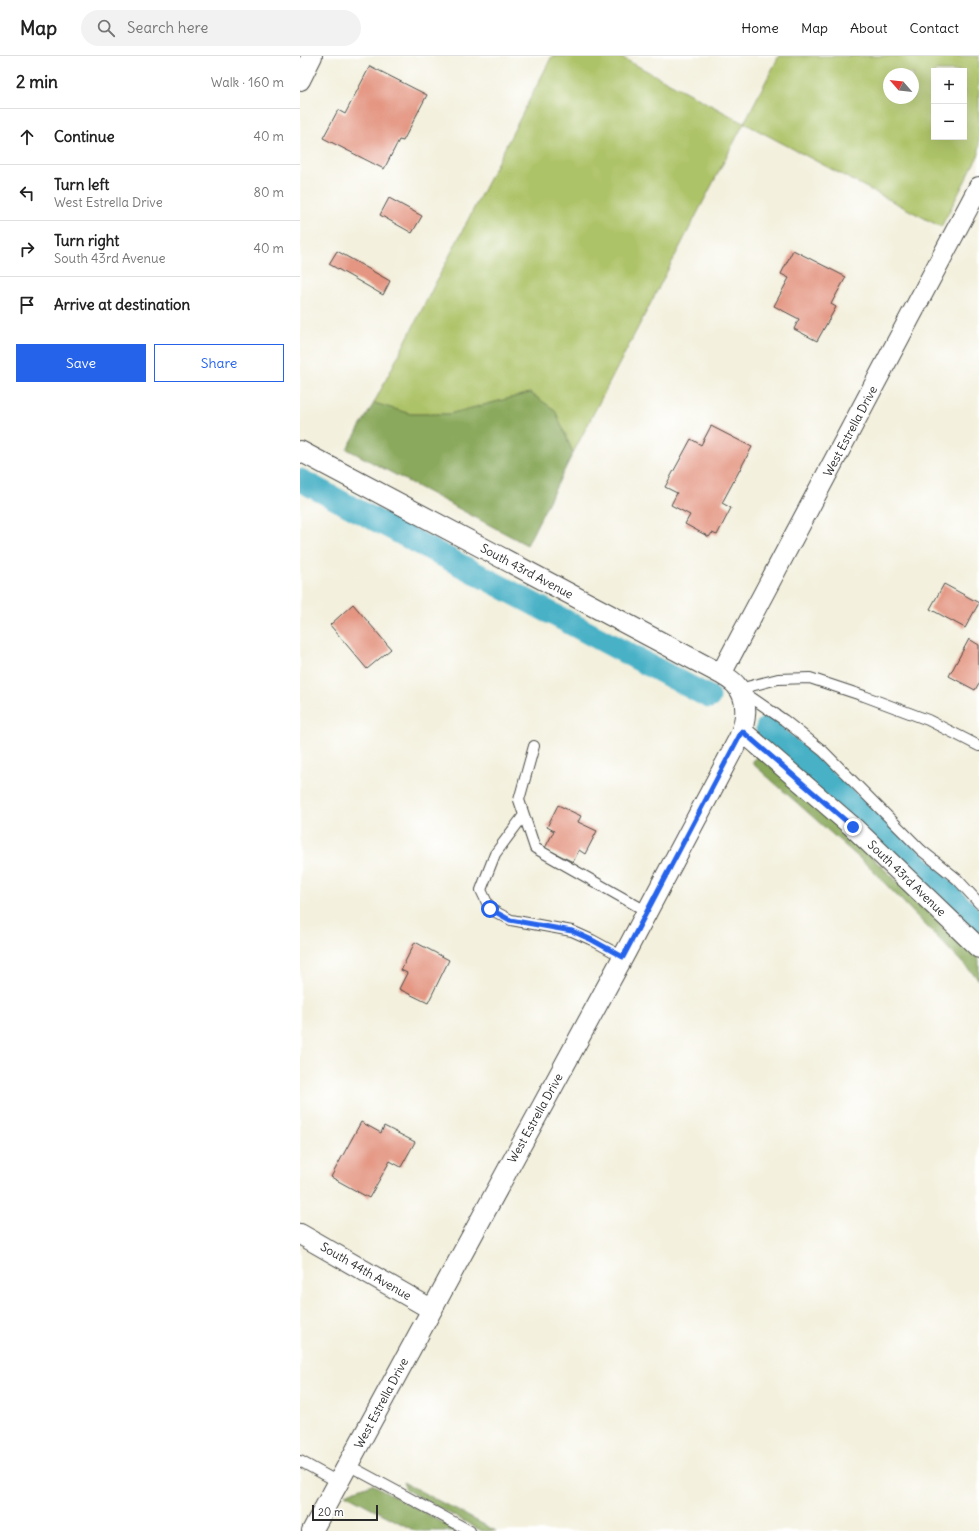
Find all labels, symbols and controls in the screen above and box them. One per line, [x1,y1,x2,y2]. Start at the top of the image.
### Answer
search box [81,10,361,46]
text: Map [20,16,57,40]
icon: search [95,17,117,39]
text: Search here [127,18,208,37]
text: Home [741,19,779,37]
text: Map [801,19,828,37]
text: About [850,19,888,37]
text: Contact [910,19,959,37]
north arrow [883,68,919,104]
map controls [931,68,967,140]
button: + [931,68,967,104]
text: 2 min [16,71,58,93]
text: Walk · 160 m [211,74,284,91]
button: − [931,104,967,140]
icon: ahead [16,126,38,148]
text: Continue [54,127,115,146]
text: 40 m [253,128,284,145]
text: Turn left [54,175,109,194]
icon: left [16,182,38,204]
text: 80 m [253,184,284,201]
text: West Estrella Drive [54,194,163,211]
text: Turn right [54,231,119,250]
icon: right [16,238,38,260]
text: 40 m [253,240,284,257]
text: South 43rd Avenue [54,250,165,267]
icon: arrive [16,294,38,316]
text: Arrive at destination [54,295,190,314]
button: Save [16,344,146,382]
button: Share [154,344,284,382]
street label: West Estrella Drive [820,383,880,479]
street label: South 43rd Avenue [478,540,576,602]
route end [844,818,862,836]
street label: South 43rd Avenue [865,837,949,919]
route start [481,900,499,918]
street label: West Estrella Drive [504,1070,566,1166]
street label: South 44th Avenue [318,1239,414,1303]
street label: West Estrella Drive [351,1355,411,1451]
scale bar [312,1503,378,1522]
text: 20 m [318,1505,344,1519]

